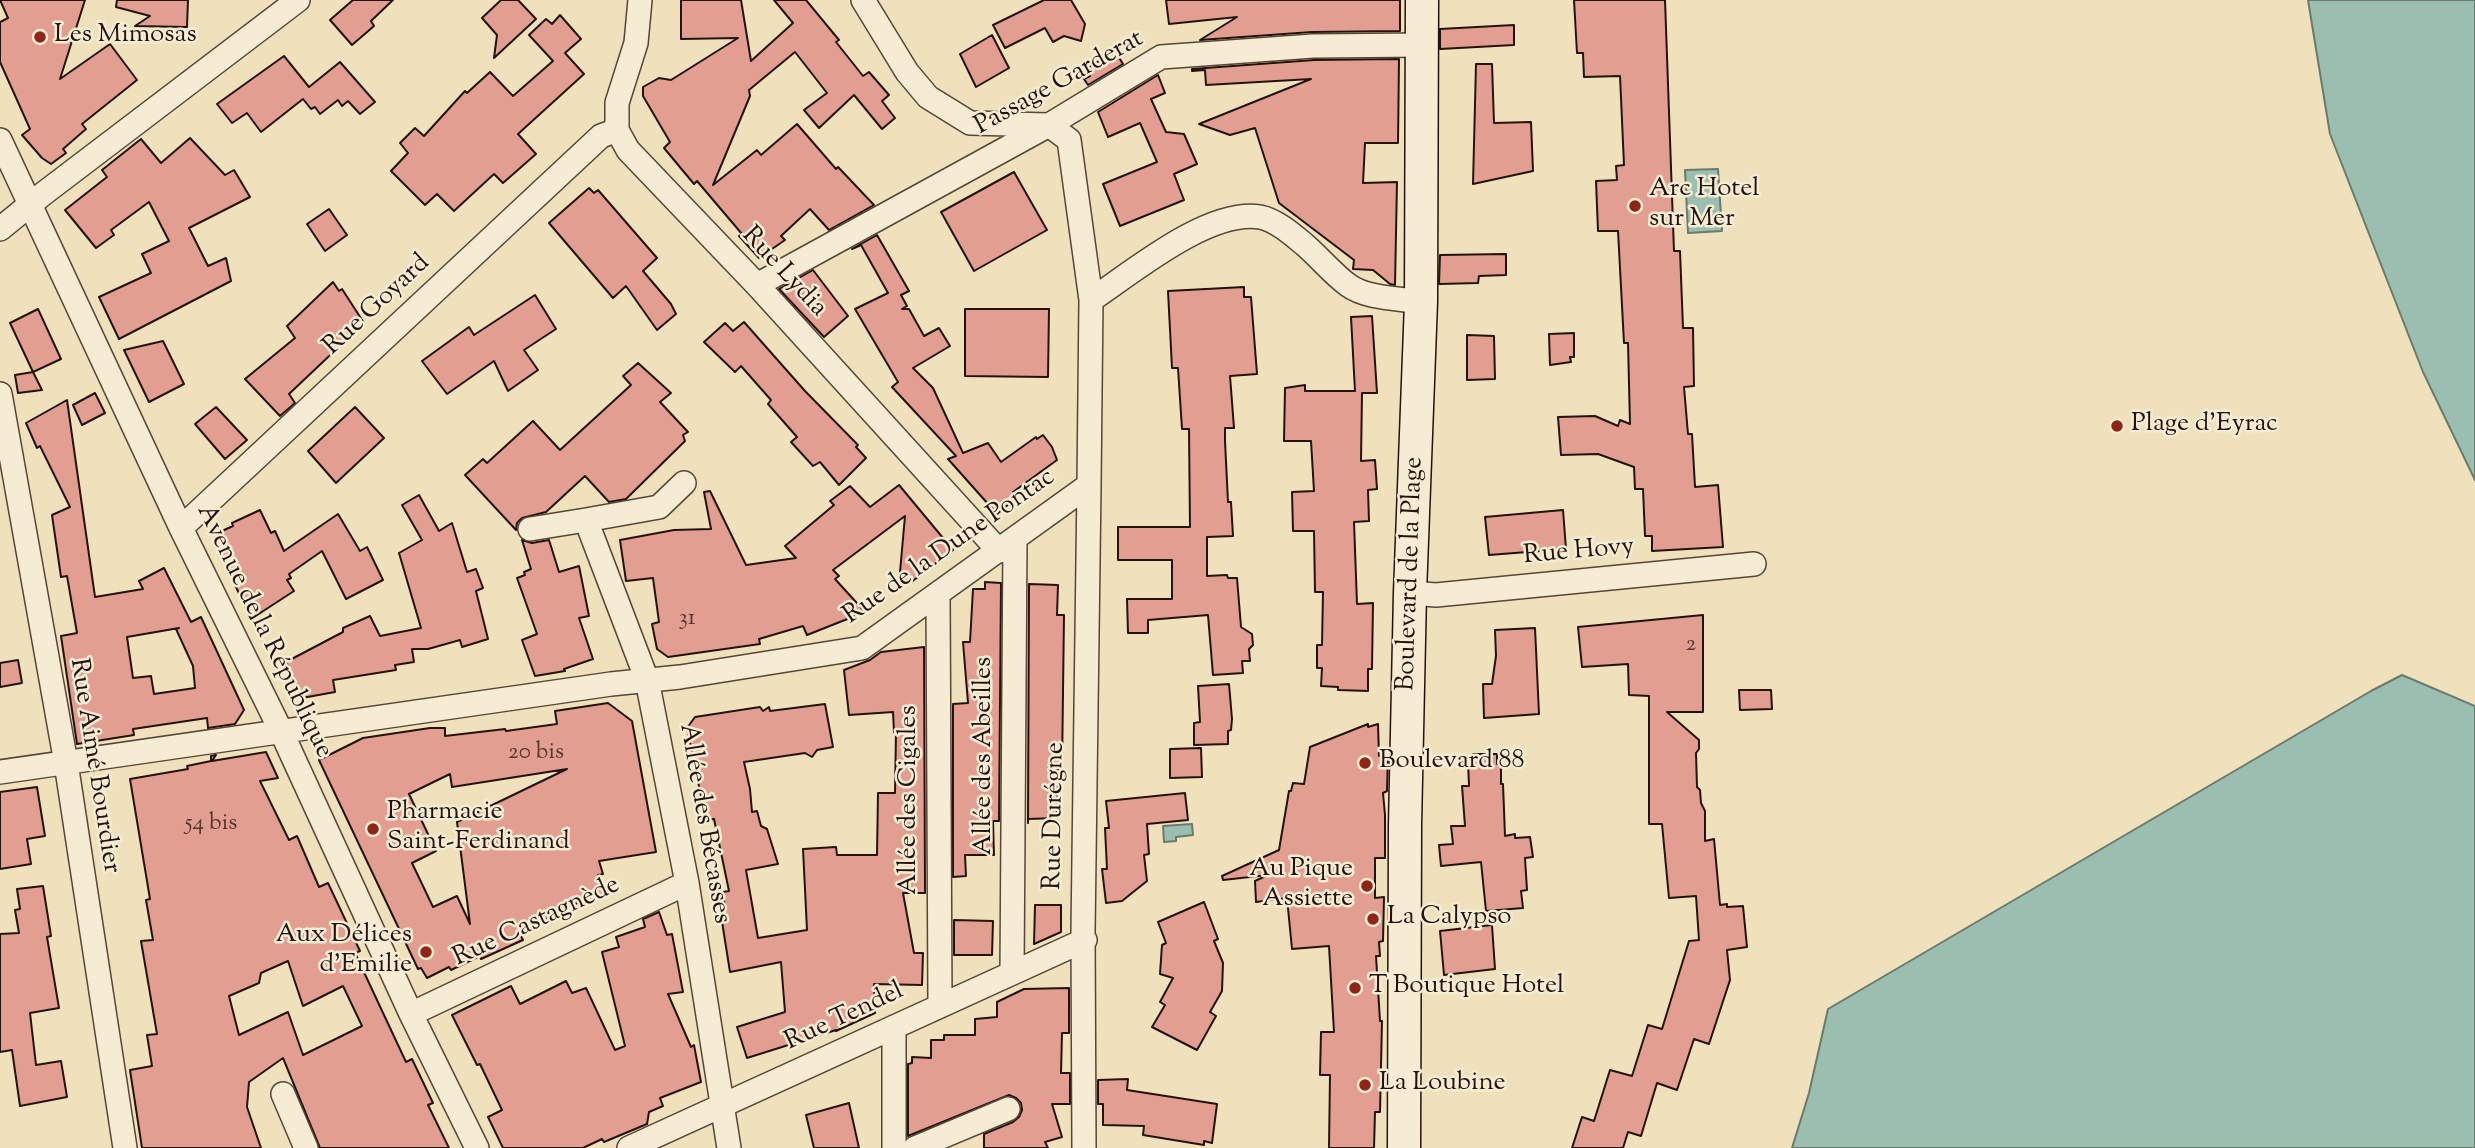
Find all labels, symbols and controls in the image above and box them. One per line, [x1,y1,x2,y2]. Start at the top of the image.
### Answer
place label: Les Mimosas [54,21,197,53]
street label: Passage Garderat [970,25,1150,143]
marker: Les Mimosas [32,29,48,45]
place label: Arc Hotel sur Mer [1649,175,1759,236]
marker: Arc Hotel sur Mer [1627,198,1643,214]
street label: Rue Lydia [733,221,833,325]
street label: Rue Goyard [318,249,438,363]
place label: Plage d'Eyrac [2131,410,2278,442]
marker: Plage d'Eyrac [2109,418,2125,434]
street label: Boulevard de la Plage [1392,456,1432,692]
street label: Rue de la Dune Pontac [838,463,1062,633]
street label: Avenue de la République [188,500,338,764]
street label: Rue Hovy [1522,533,1636,573]
house number: 31 [678,606,696,634]
house number: 2 [1686,632,1696,660]
street label: Rue Aimé Bourdier [61,656,125,876]
street label: Allée des Abeilles [970,657,1002,855]
street label: Allée des Cigales [895,705,927,895]
street label: Allée des Bécasses [670,722,736,926]
house number: 20 bis [508,740,564,768]
street label: Rue Durégne [1039,742,1073,890]
place label: Boulevard 88 [1379,747,1524,779]
marker: Boulevard 88 [1357,755,1373,771]
place label: Pharmacie Saint-Ferdinand [387,798,570,860]
house number: 54 bis [185,811,237,839]
marker: Pharmacie Saint-Ferdinand [365,821,381,837]
place label: Au Pique Assiette [1249,855,1353,917]
street label: Rue Castagnède [449,871,625,975]
marker: Au Pique Assiette [1359,878,1375,894]
place label: La Calypso [1387,903,1512,935]
marker: La Calypso [1365,911,1381,927]
place label: Aux Délices d'Emilie [276,921,412,982]
marker: Aux Délices d'Emilie [418,944,434,960]
place label: T Boutique Hotel [1369,972,1564,1004]
street label: Rue Tendel [781,977,909,1059]
marker: T Boutique Hotel [1347,980,1363,996]
place label: La Loubine [1379,1069,1506,1101]
marker: La Loubine [1357,1077,1373,1093]

